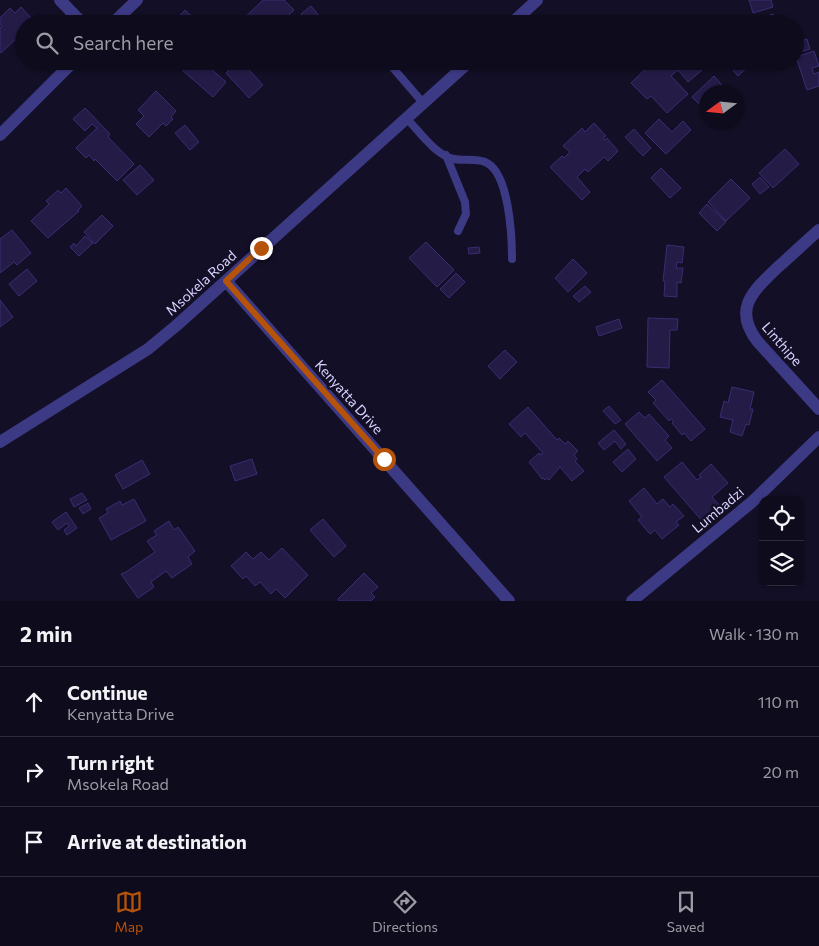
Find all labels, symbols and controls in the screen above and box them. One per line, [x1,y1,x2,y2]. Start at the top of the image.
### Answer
search box [15,15,804,70]
icon: search [33,29,61,57]
text: Search here [73,31,173,54]
north arrow [699,85,744,130]
route end [250,237,273,260]
street label: Msokela Road [162,247,239,319]
street label: Linthipe [759,318,806,369]
street label: Kenyatta Drive [312,356,387,437]
route start [373,448,396,471]
street label: Lumbadzi [688,483,747,536]
map controls [759,496,804,586]
button: locate [759,496,804,541]
button: layers [759,541,804,586]
text: 2 min [20,621,72,646]
text: Walk · 130 m [709,624,799,643]
text: Continue [67,681,147,704]
icon: ahead [20,688,48,716]
text: 110 m [758,692,799,711]
text: Kenyatta Drive [67,704,174,723]
text: Turn right [67,751,154,774]
icon: right [20,758,48,786]
text: 20 m [763,762,799,781]
text: Msokela Road [67,774,169,793]
icon: arrive [20,828,48,856]
text: Arrive at destination [67,830,247,853]
tab: Map [114,888,143,935]
tab: Directions [372,888,438,935]
tab: Saved [667,888,705,935]

